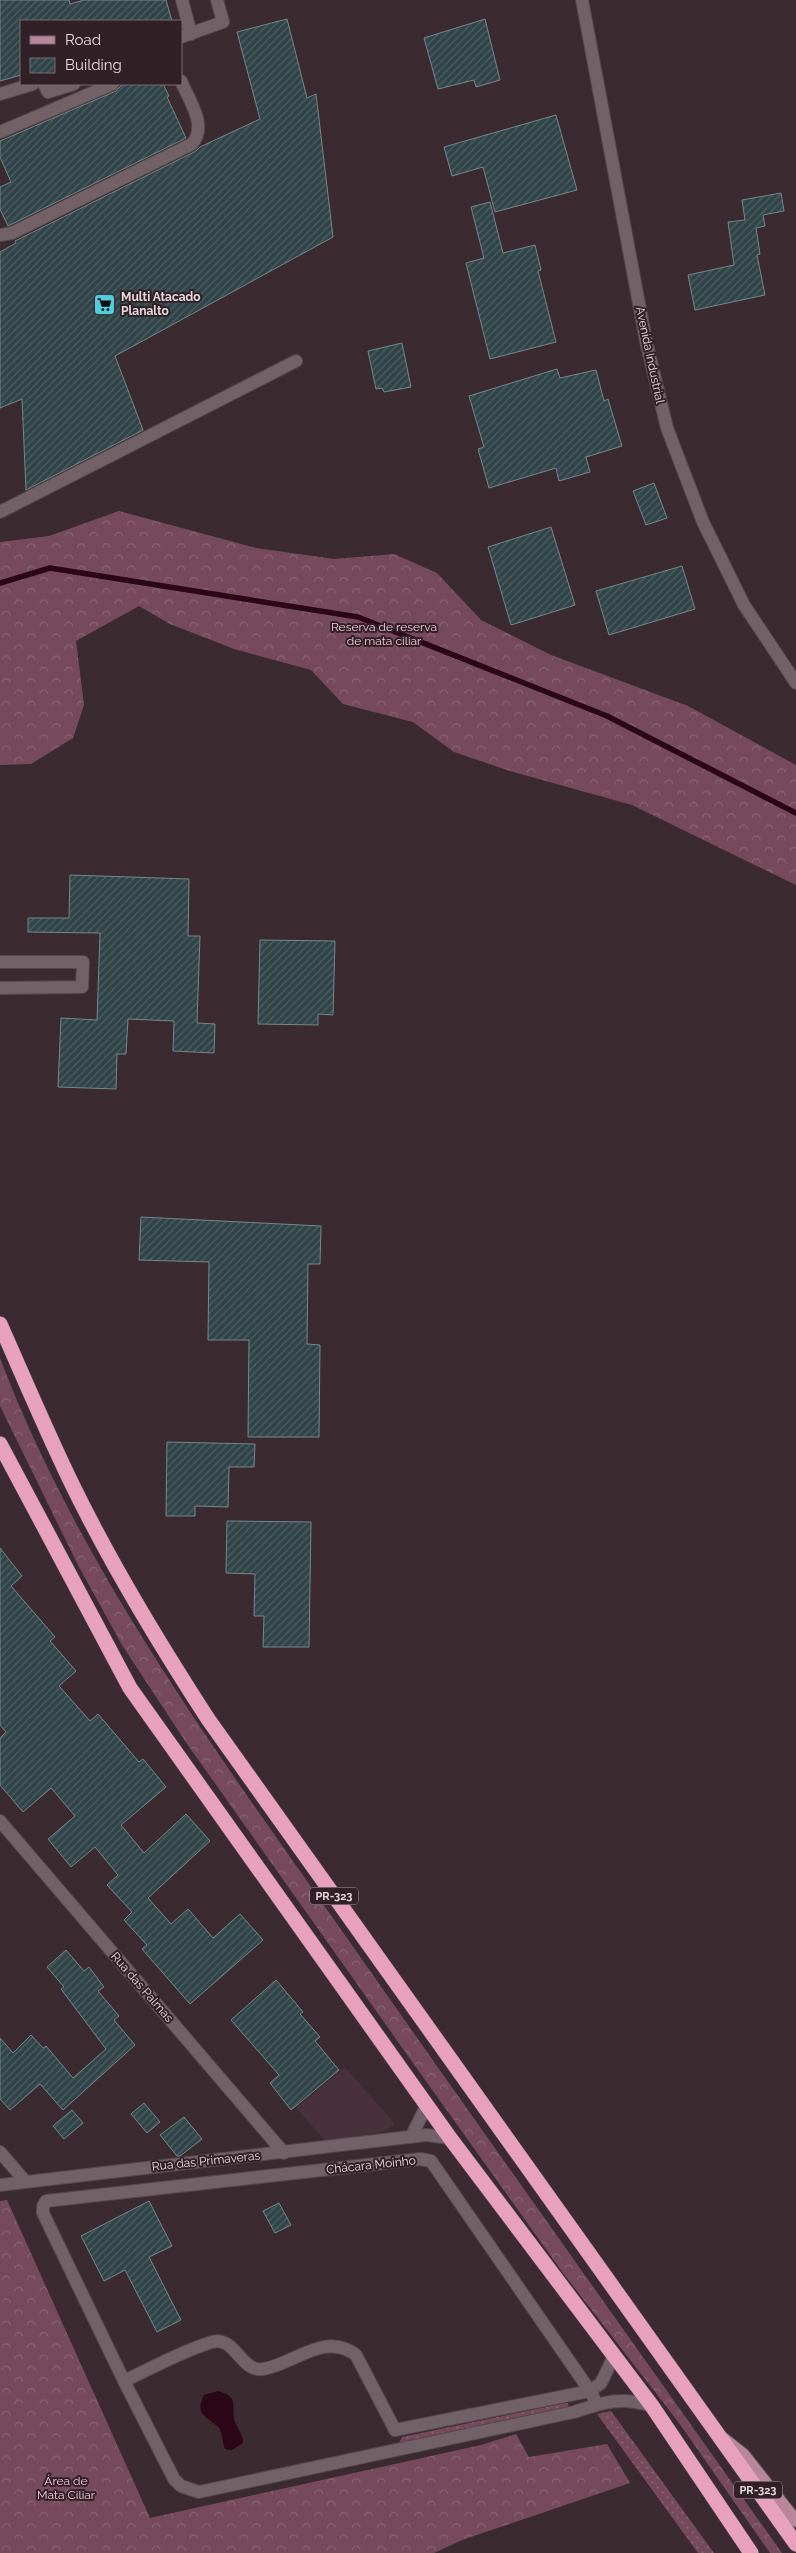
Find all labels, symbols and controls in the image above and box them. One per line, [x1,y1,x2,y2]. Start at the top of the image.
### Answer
legend [20,20,182,85]
text: Road [65,31,101,49]
text: Building [65,56,122,74]
place label: Multi Atacado Planalto [121,290,201,318]
supermarket icon: Multi Atacado Planalto [93,292,117,316]
street label: Avenida Industrial [633,305,667,405]
park label: Reserva de reserva de mata ciliar [331,620,437,648]
road number: PR-323 [310,1888,358,1904]
street label: Rua das Palmas [108,1949,176,2025]
street label: Rua das Primaveras [151,2148,261,2174]
street label: Chácara Moinho [326,2153,416,2177]
park label: Área de Mata Ciliar [37,2474,96,2502]
road number: PR-323 [734,2482,782,2498]

